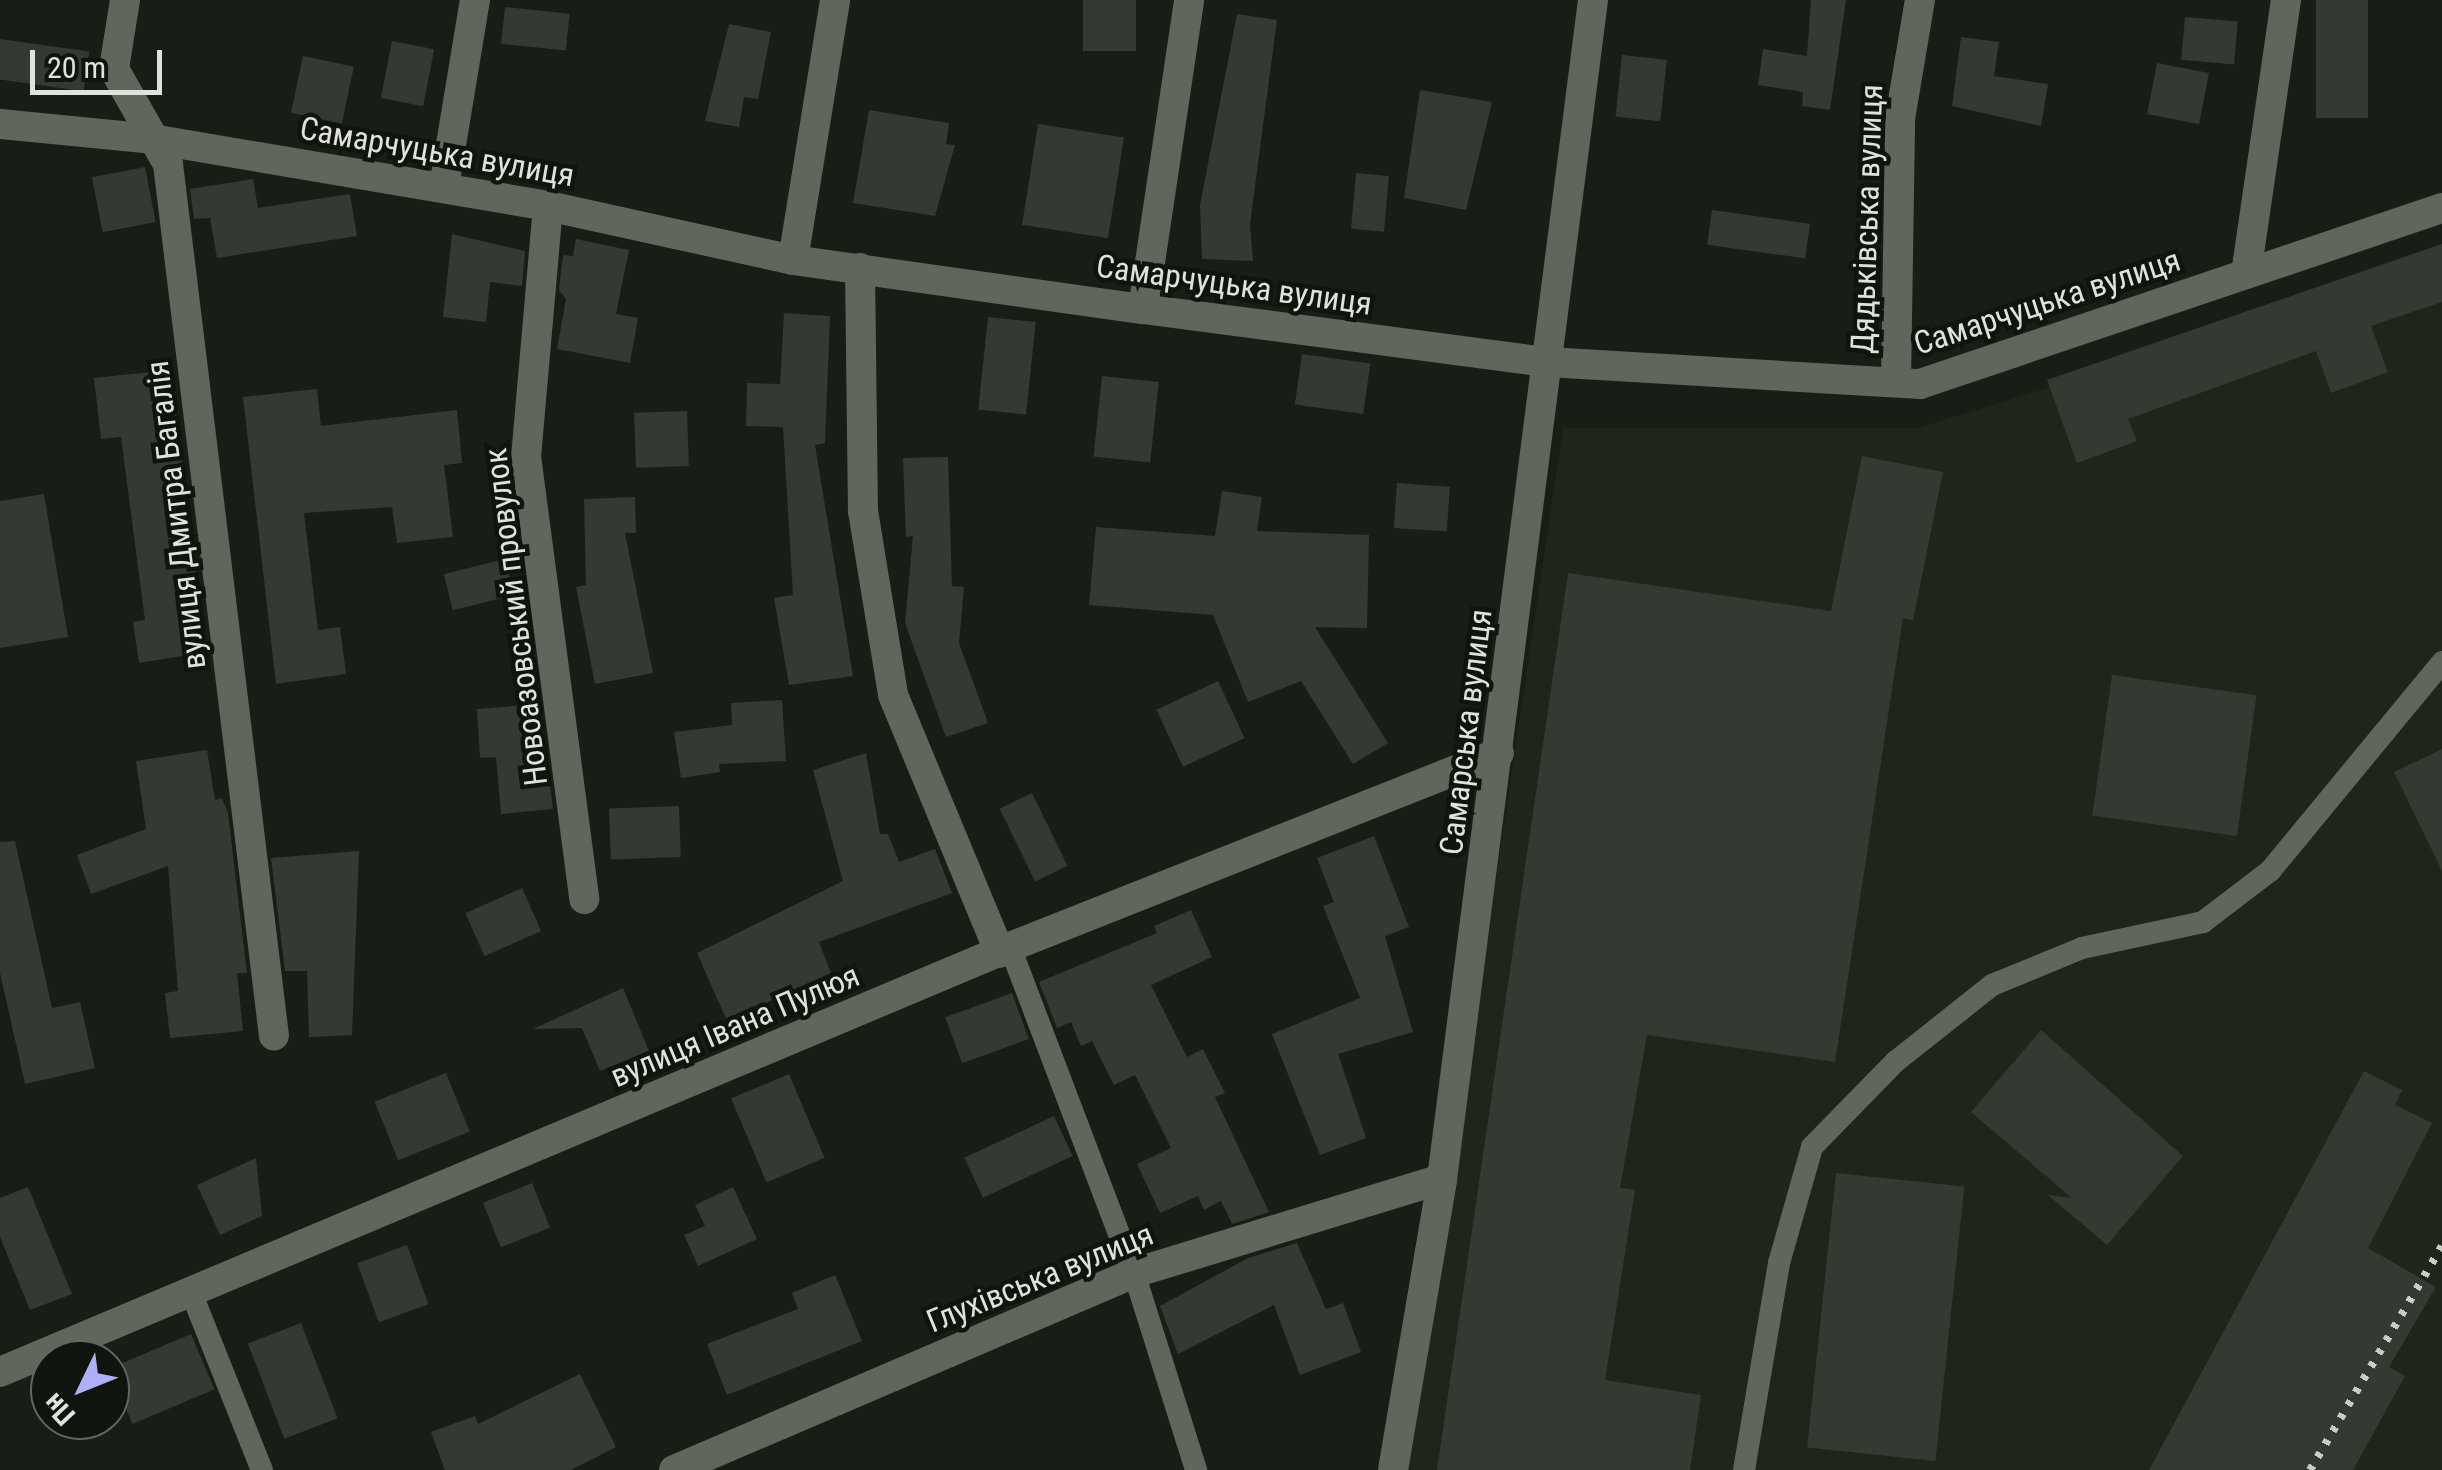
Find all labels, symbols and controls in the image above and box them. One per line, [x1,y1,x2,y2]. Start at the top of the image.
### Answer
scale bar [35,30,168,92]
text: 20 m [47,50,106,85]
street label: Дядьківська вулиця [1843,84,1891,354]
street label: Самарчуцька вулиця [297,109,577,195]
street label: Самарчуцька вулиця [1909,241,2185,363]
street label: Самарчуцька вулиця [1094,247,1374,323]
street label: вулиця Дмитра Багалія [138,359,214,671]
street label: Новоазовський провулок [476,446,556,788]
street label: Самарська вулиця [1432,607,1500,857]
street label: вулиця Івана Пулюя [605,956,865,1096]
street label: Глухівська вулиця [921,1215,1159,1341]
north arrow [30,1340,130,1440]
text: Пн [36,1387,82,1432]

